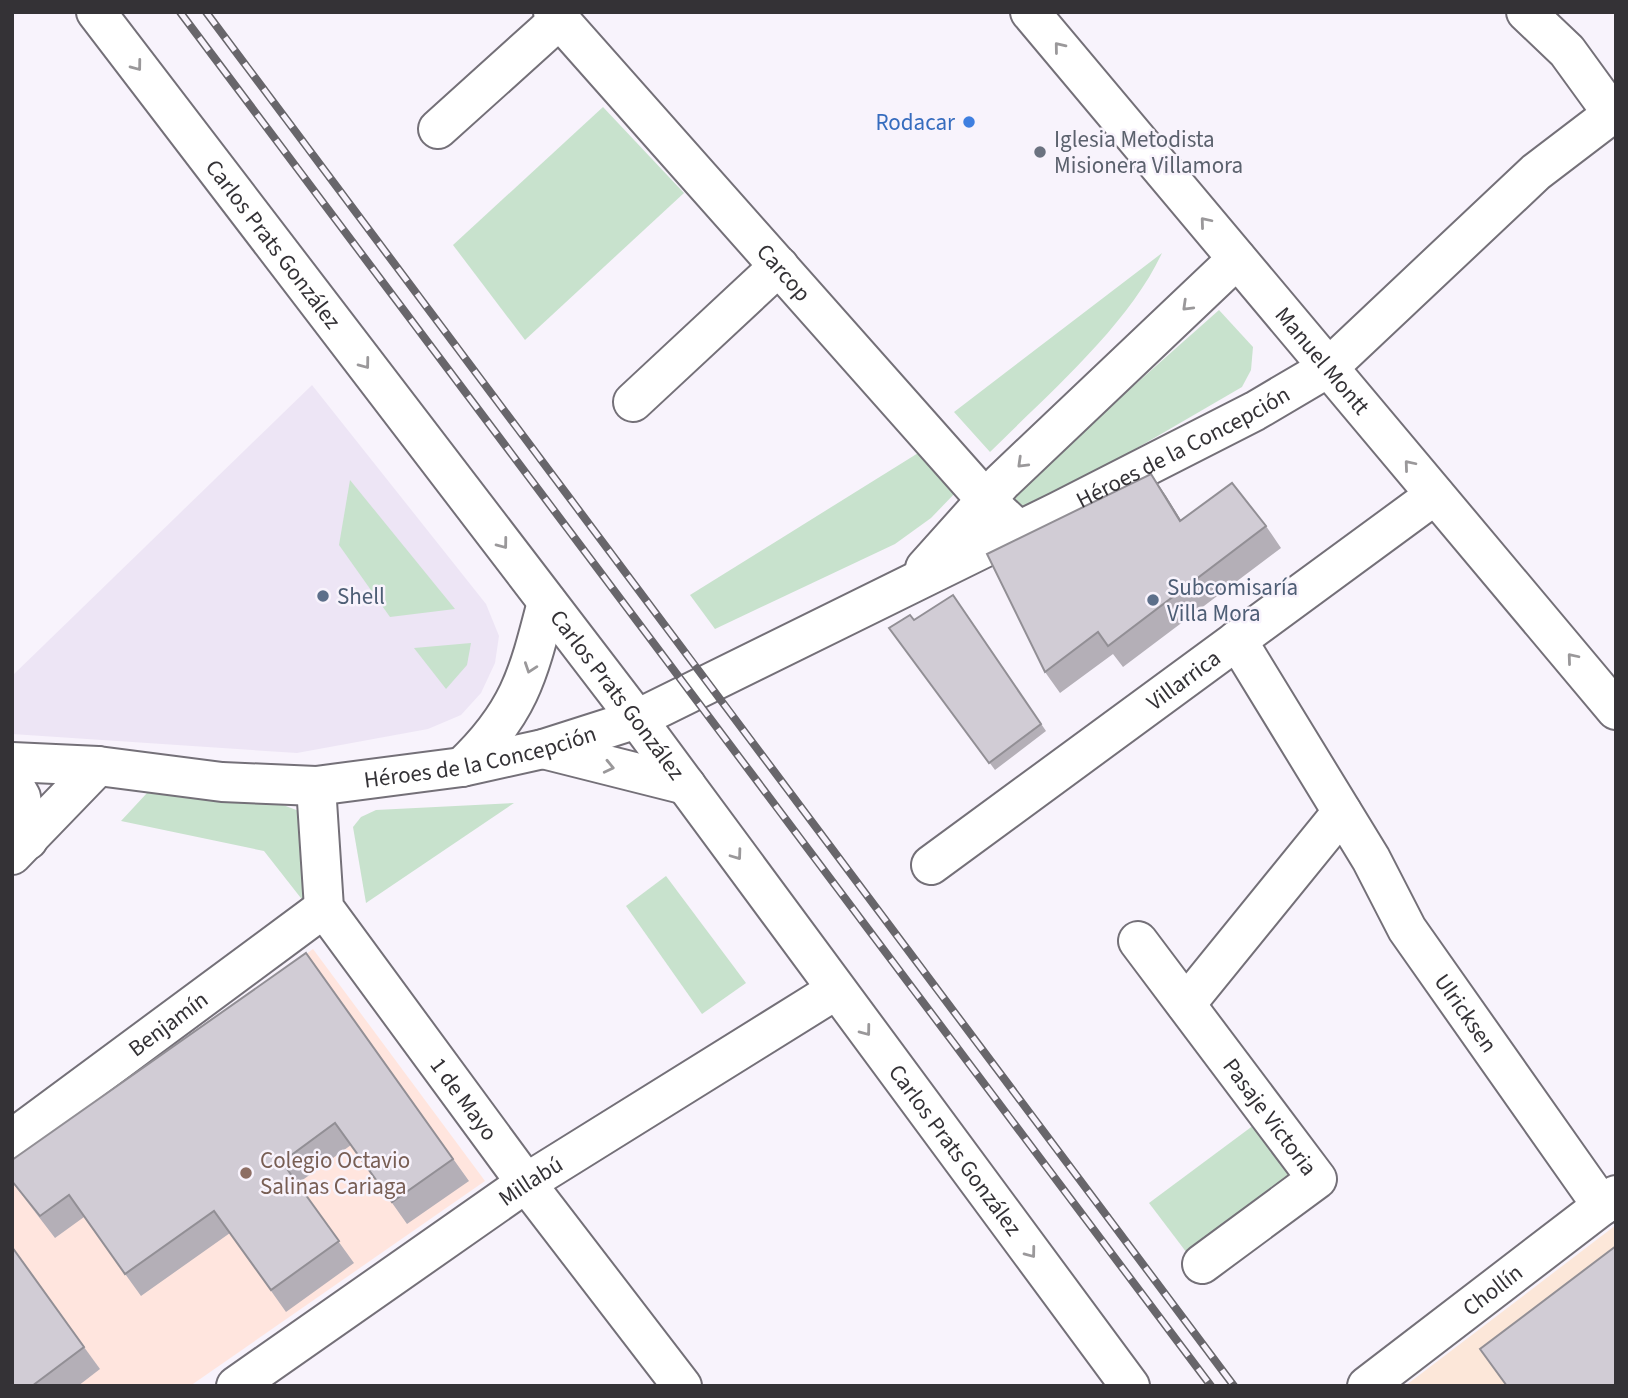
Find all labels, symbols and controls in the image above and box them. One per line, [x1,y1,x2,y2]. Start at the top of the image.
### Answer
one-way arrow [1055,43,1067,56]
one-way arrow [129,59,142,71]
place label: Rodacar [875,106,956,139]
marker: Rodacar [961,114,977,130]
place label: Iglesia Metodista Misionera Villamora [1054,123,1243,182]
marker: Iglesia Metodista Misionera Villamora [1032,144,1048,160]
street label: Carlos Prats González [198,152,349,336]
one-way arrow [1201,217,1213,230]
street label: Carcop [749,236,819,309]
one-way arrow [1182,298,1195,311]
street label: Manuel Montt [1267,299,1378,422]
one-way arrow [357,356,369,369]
street label: Héroes de la Concepción [1070,378,1296,516]
one-way arrow [1018,455,1031,468]
one-way arrow [1405,460,1418,473]
one-way arrow [495,537,508,549]
place label: Subcomisaría Villa Mora [1167,571,1298,630]
place label: Shell [337,580,385,613]
marker: Shell [315,588,331,604]
marker: Subcomisaría Villa Mora [1145,592,1161,608]
street label: Carlos Prats González [542,602,693,787]
street label: Villarrica [1140,642,1227,718]
one-way arrow [1568,653,1580,666]
one-way arrow [524,661,538,674]
street label: Héroes de la Concepción [362,717,600,796]
one-way arrow [603,759,615,773]
one-way arrow [729,847,741,860]
street label: Ulricksen [1427,967,1505,1059]
street label: Benjamín [121,983,215,1064]
one-way arrow [858,1023,870,1036]
street label: 1 de Mayo [422,1050,506,1147]
street label: Pasaje Victoria [1215,1051,1325,1183]
street label: Carlos Prats González [881,1057,1030,1243]
place label: Colegio Octavio Salinas Cariaga [260,1144,410,1203]
street label: Millabú [492,1148,569,1214]
marker: Colegio Octavio Salinas Cariaga [238,1165,254,1181]
one-way arrow [1023,1245,1035,1258]
street label: Chollín [1455,1256,1529,1324]

